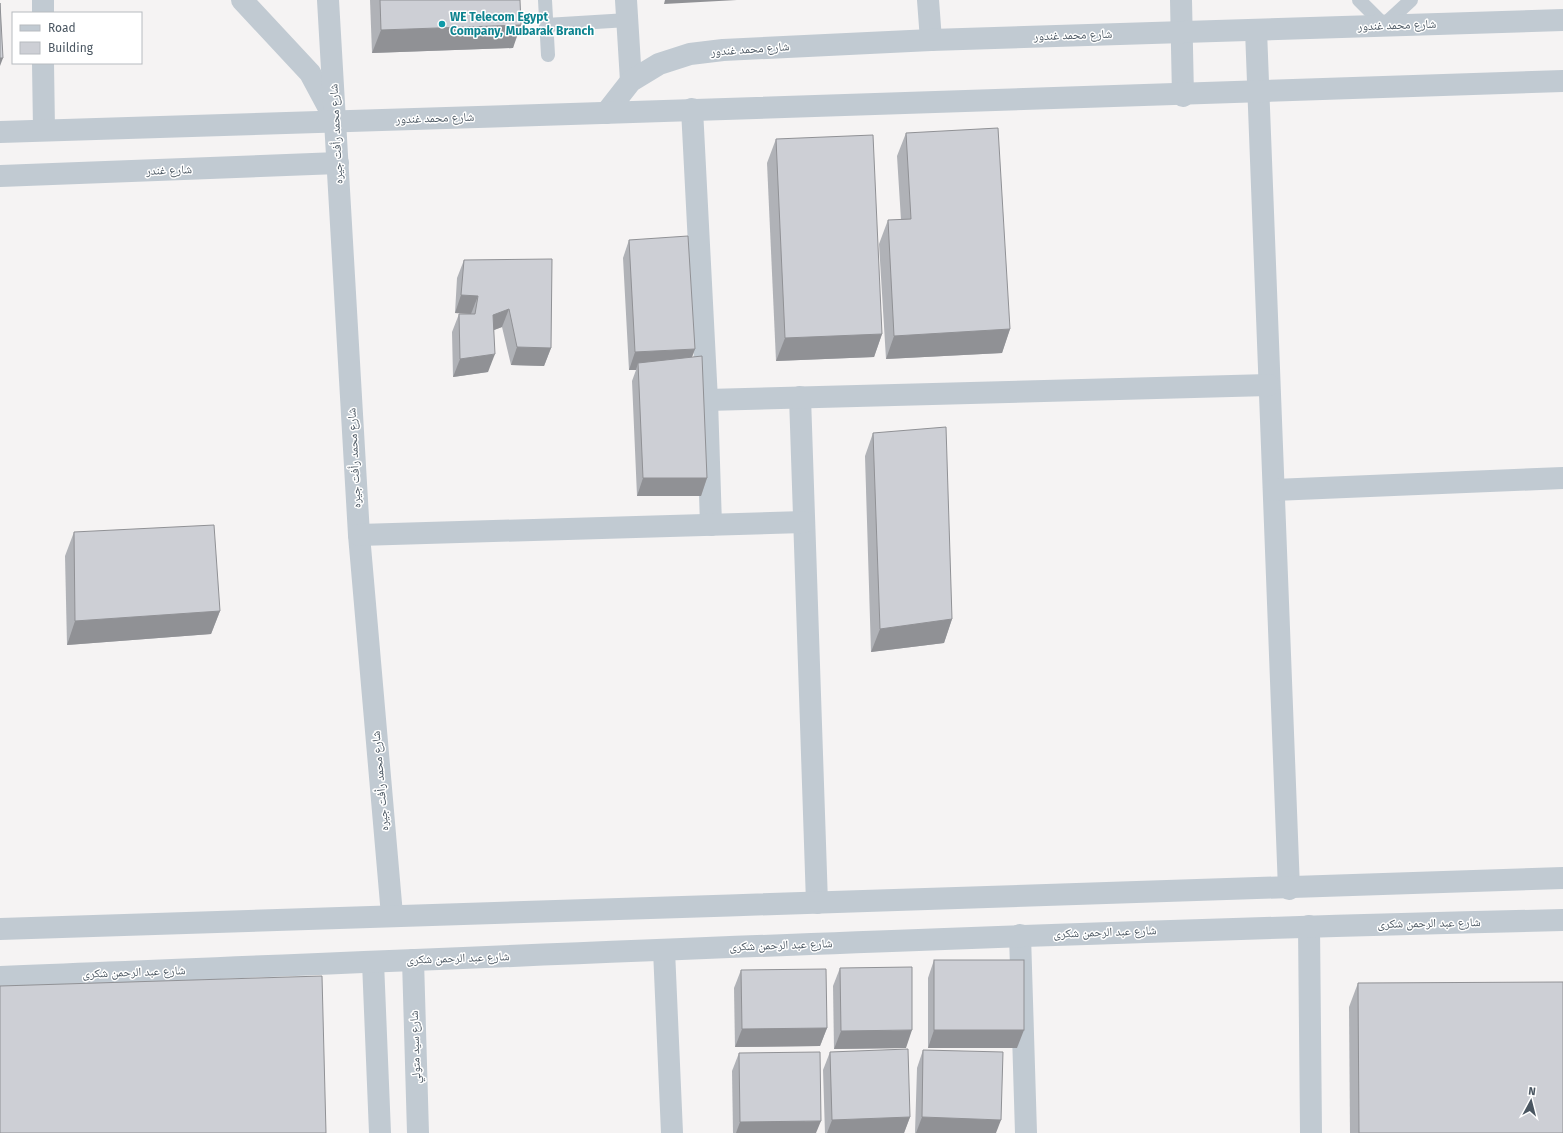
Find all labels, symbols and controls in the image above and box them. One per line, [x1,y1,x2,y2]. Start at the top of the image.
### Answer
place label: WE Telecom Egypt Company, Mubarak Branch [450,10,594,38]
legend [12,12,142,64]
street label: شارع محمد غندور [1356,17,1437,34]
marker: WE Telecom Egypt Company, Mubarak Branch [437,19,447,29]
text: Road [48,21,76,35]
street label: شارع محمد غندور [1032,27,1113,44]
street label: شارع محمد غندور [709,39,790,60]
text: Building [48,41,94,55]
street label: شارع محمد رأفت جيره [326,83,347,185]
street label: شارع محمد غندور [394,110,475,127]
street label: شارع غندر [145,162,192,179]
street label: شارع محمد رأفت جيره [344,407,365,509]
street label: شارع محمد رأفت جيره [369,730,392,832]
street label: شارع عبد الرحمن شكرى [1377,915,1481,932]
street label: شارع عبد الرحمن شكرى [1053,923,1157,942]
street label: شارع عبد الرحمن شكرى [729,936,833,955]
street label: شارع عبد الرحمن شكرى [406,949,510,968]
street label: شارع عبد الرحمن شكرى [82,963,186,982]
street label: شارع سيد متولي [407,1010,426,1084]
north arrow [1511,1081,1551,1121]
text: N [1528,1085,1537,1098]

